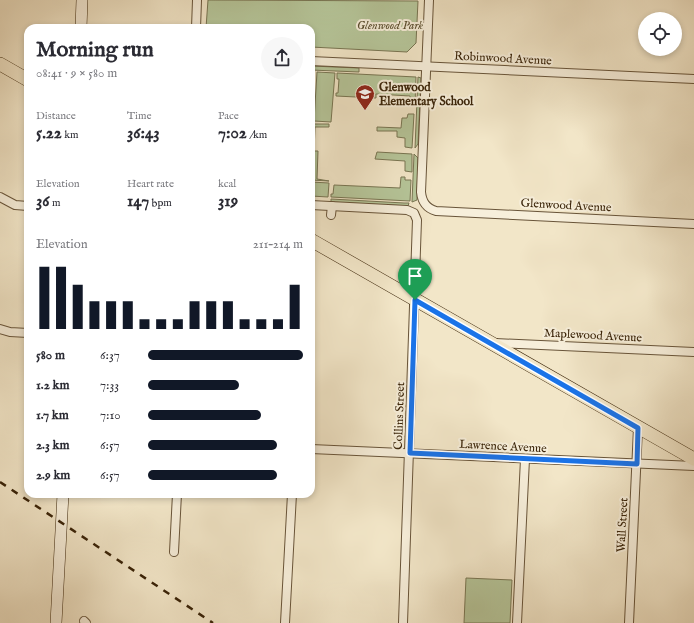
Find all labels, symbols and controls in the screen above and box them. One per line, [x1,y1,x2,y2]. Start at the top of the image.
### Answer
map controls [638,12,682,56]
button: locate [638,12,682,56]
park label: Glenwood Park [357,18,423,33]
text: Morning run [36,36,154,64]
button: share [261,37,303,79]
street label: Robinwood Avenue [454,48,553,69]
text: 08:41 · 9 × 580 m [36,65,117,82]
place label: Glenwood Elementary School [379,80,474,110]
school or university icon: Glenwood Elementary School [354,83,376,111]
text: Distance [36,109,76,123]
text: Time [127,109,151,123]
text: Pace [218,109,239,123]
text: 5.22 [36,123,62,144]
text: 36:43 [127,123,160,144]
text: 7:02 [218,123,247,144]
text: km [62,128,79,142]
text: /km [247,128,267,142]
text: Elevation [36,177,80,191]
text: Heart rate [127,177,174,191]
text: kcal [218,177,236,191]
text: 36 [36,191,50,212]
text: 147 [127,191,149,212]
text: 319 [218,191,238,212]
text: m [50,196,60,210]
text: bpm [149,196,172,210]
street label: Glenwood Avenue [520,196,612,215]
text: Elevation [36,236,88,253]
text: 211–214 m [253,236,303,253]
pin [398,259,432,300]
icon: arrive [404,265,426,287]
street label: Maplewood Avenue [544,325,643,347]
text: 580 m [36,347,65,364]
text: 6:37 [100,347,120,364]
text: 1.2 km [36,377,70,394]
text: 7:33 [100,377,119,394]
street label: Collins Street [391,382,408,450]
text: 1.7 km [36,407,69,424]
text: 7:10 [100,407,121,424]
text: 2.3 km [36,437,70,454]
text: 6:57 [100,437,120,454]
street label: Lawrence Avenue [459,437,548,456]
text: 2.9 km [36,467,70,484]
text: 6:57 [100,467,120,484]
street label: Wall Street [614,497,631,553]

